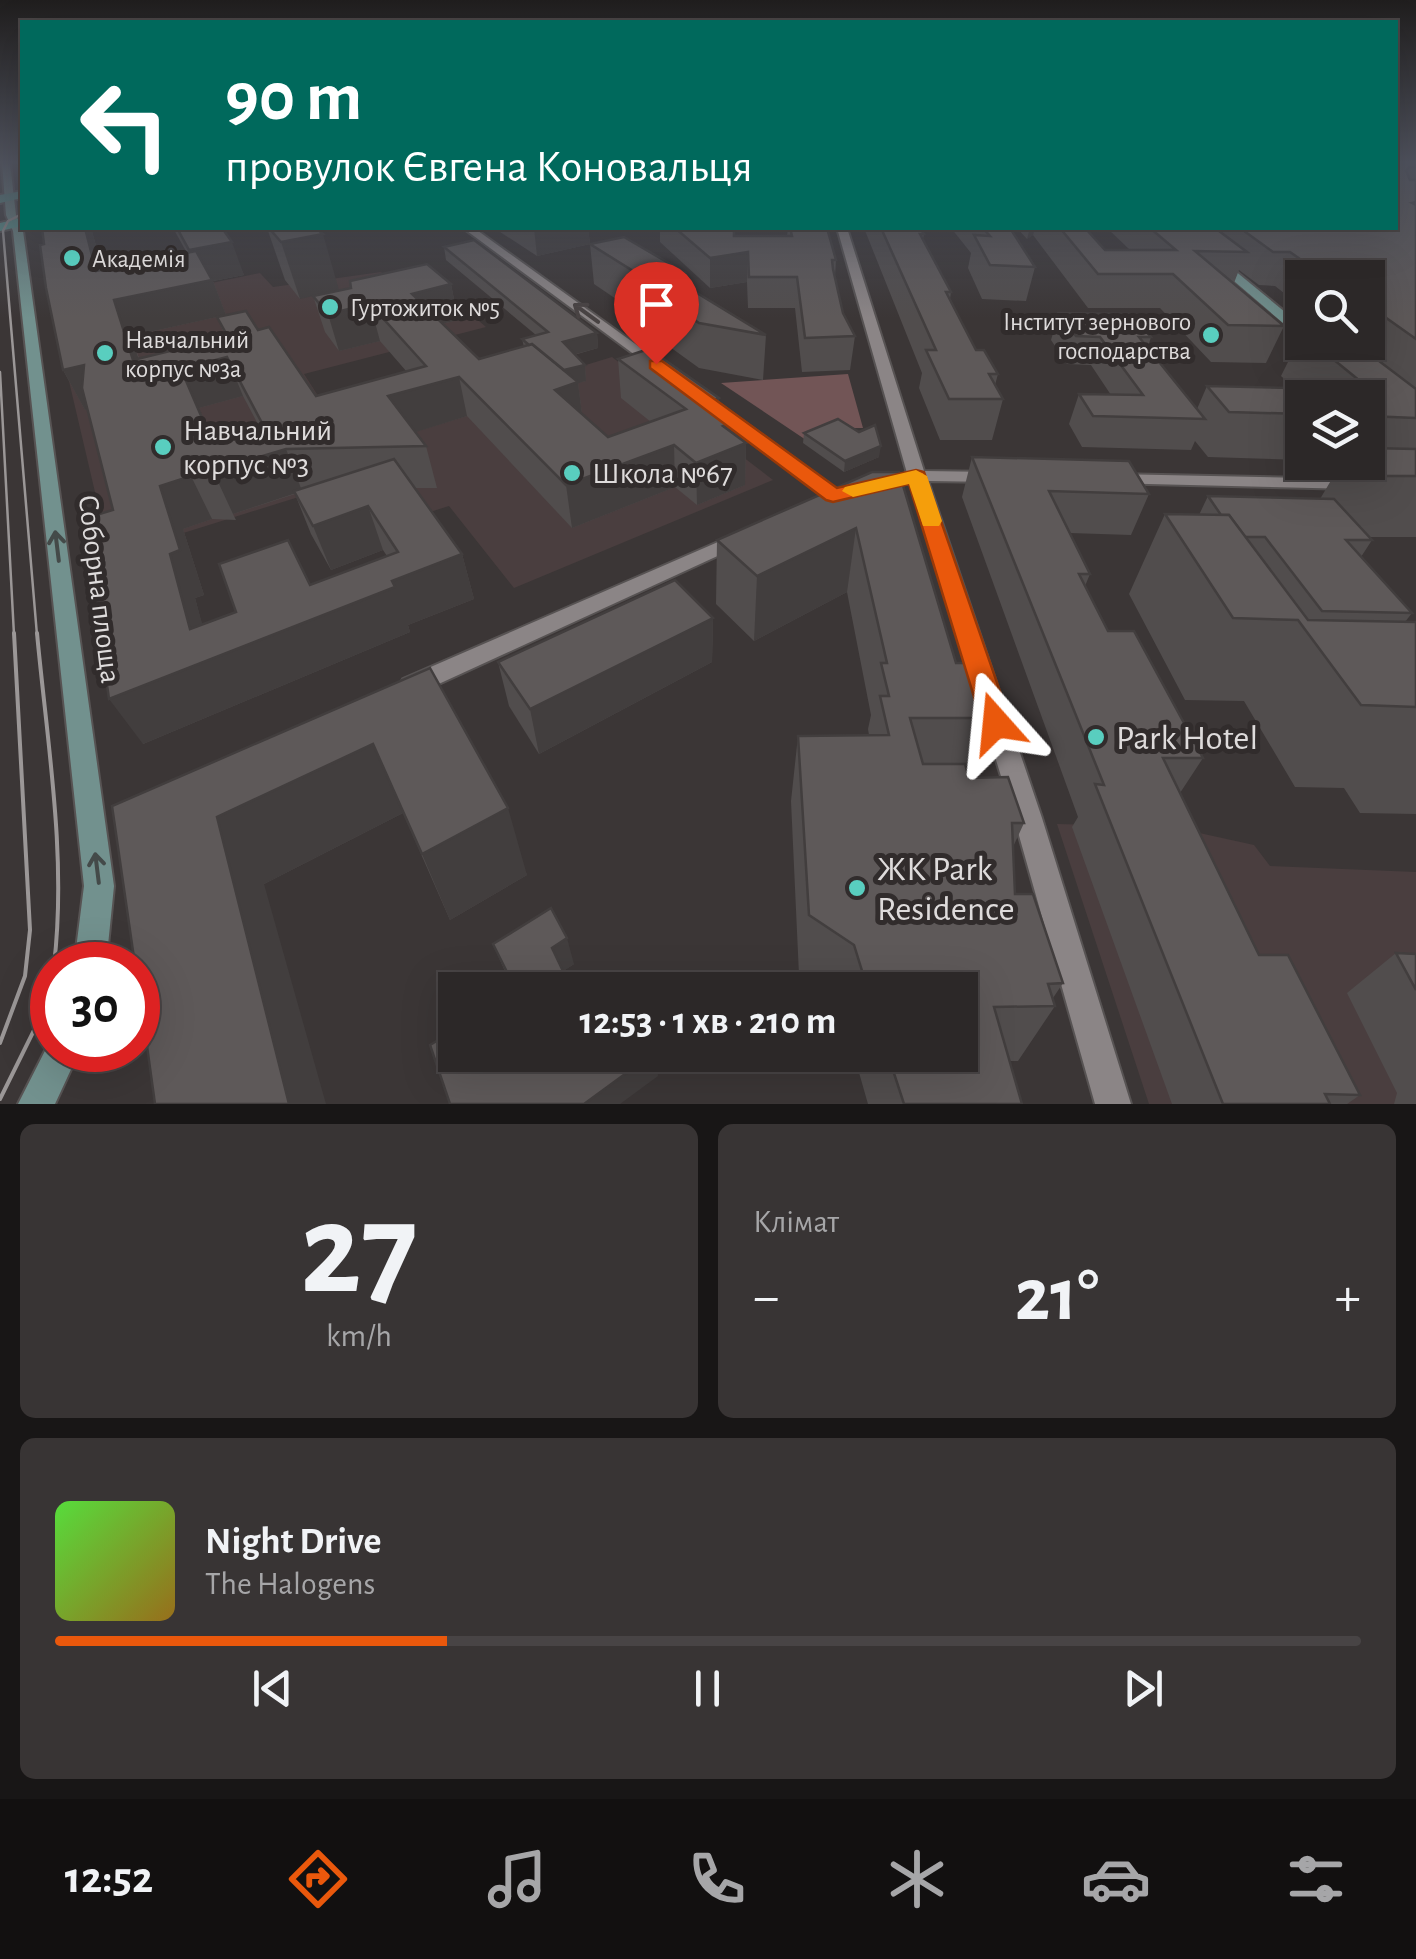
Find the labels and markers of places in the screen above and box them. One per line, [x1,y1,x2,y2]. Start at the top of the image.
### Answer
marker: Академія [61,247,83,269]
place label: Академія [92,247,186,272]
pin [614,262,699,365]
marker: Гуртожиток №5 [319,296,341,318]
place label: Гуртожиток №5 [350,296,500,321]
place label: Інститут зернового господарства [1003,310,1191,364]
marker: Інститут зернового господарства [1200,324,1222,346]
place label: Навчальний корпус №3а [125,328,249,382]
marker: Навчальний корпус №3а [94,342,116,364]
place label: Навчальний корпус №3 [183,416,332,480]
marker: Навчальний корпус №3 [152,436,174,458]
place label: Школа №67 [592,459,733,489]
marker: Школа №67 [561,462,583,484]
place label: Park Hotel [1116,721,1258,756]
marker: Park Hotel [1085,726,1107,748]
place label: ЖК Park Residence [877,852,1015,927]
marker: ЖК Park Residence [846,877,868,899]

